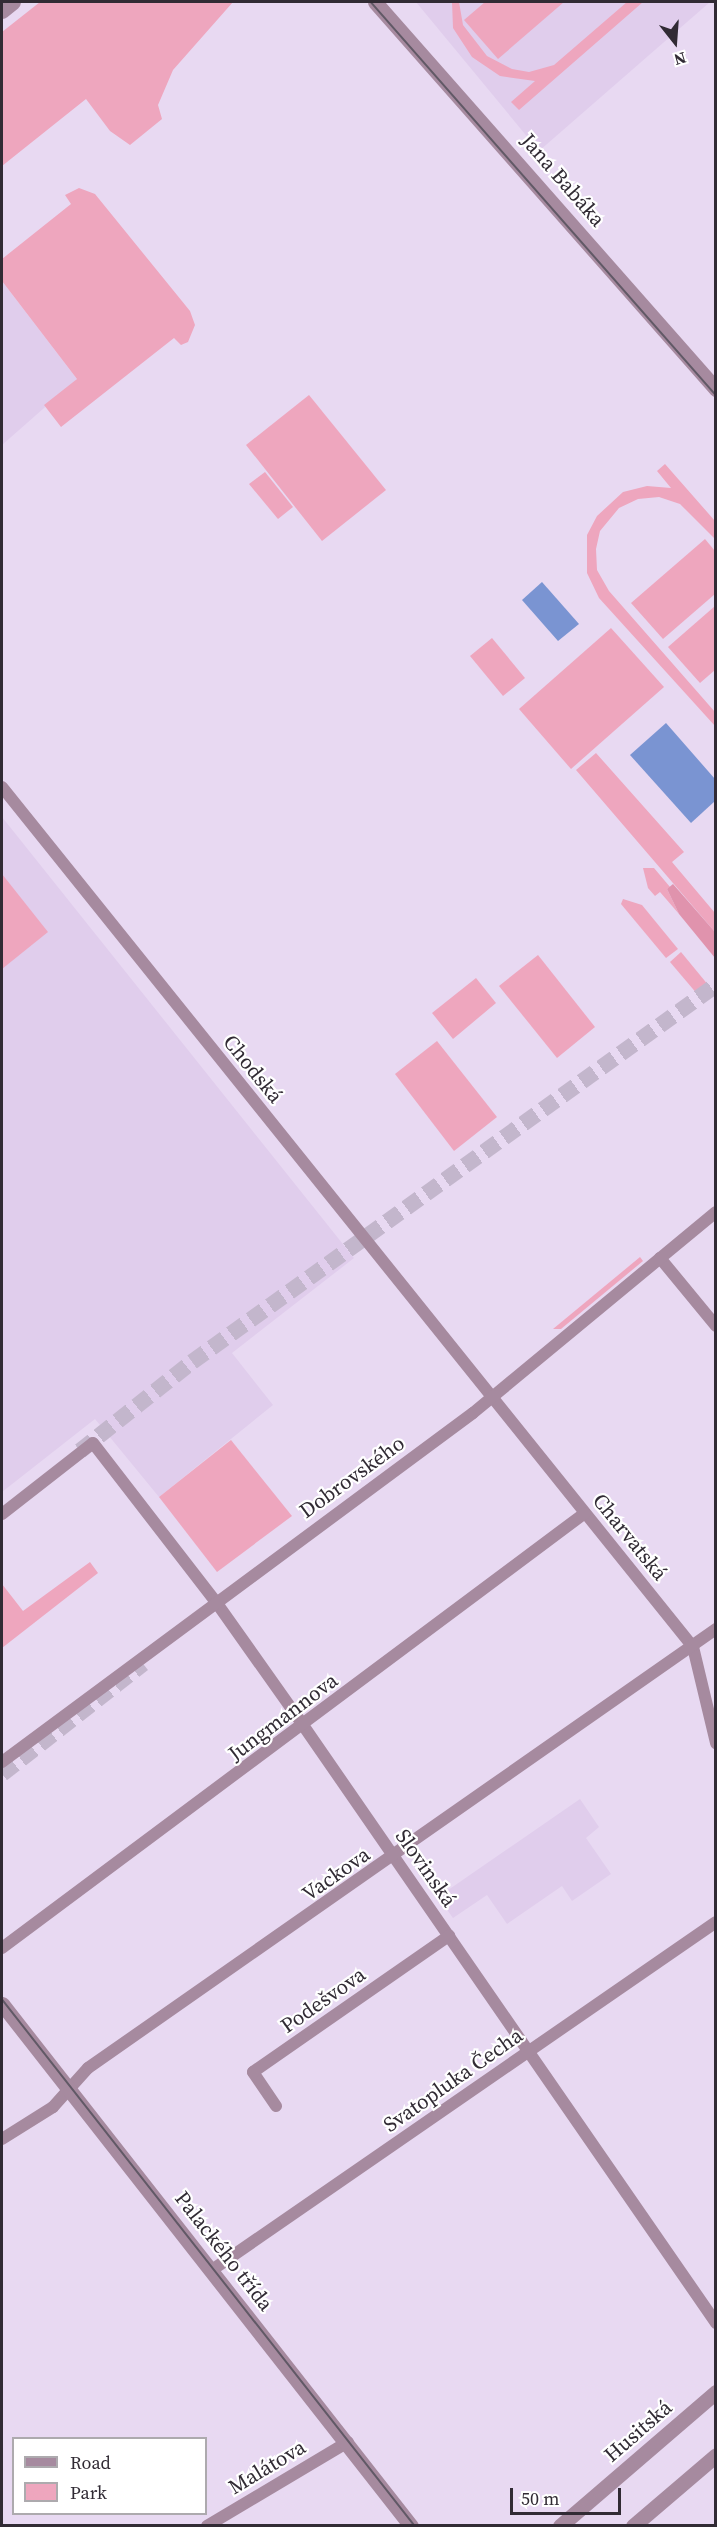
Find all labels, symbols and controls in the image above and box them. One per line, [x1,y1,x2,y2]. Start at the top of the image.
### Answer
north arrow [645,12,705,72]
text: N [671,47,689,71]
street label: Jana Babáka [516,128,610,232]
street label: Chodská [218,1030,288,1108]
street label: Dobrovského [295,1430,409,1524]
street label: Charvatská [587,1488,673,1586]
street label: Jungmannova [223,1668,343,1766]
street label: Slovinská [390,1824,462,1912]
street label: Vackova [297,1842,375,1906]
street label: Podešvova [276,1962,370,2038]
street label: Svatopluka Čecha [379,2023,527,2137]
street label: Palackého třída [170,2186,278,2316]
street label: Husitská [599,2395,677,2467]
street label: Malátova [224,2434,310,2500]
legend [12,2437,207,2515]
text: Road [70,2450,111,2475]
scale bar [513,2476,624,2514]
text: Park [70,2480,107,2505]
text: 50 m [521,2486,559,2511]

